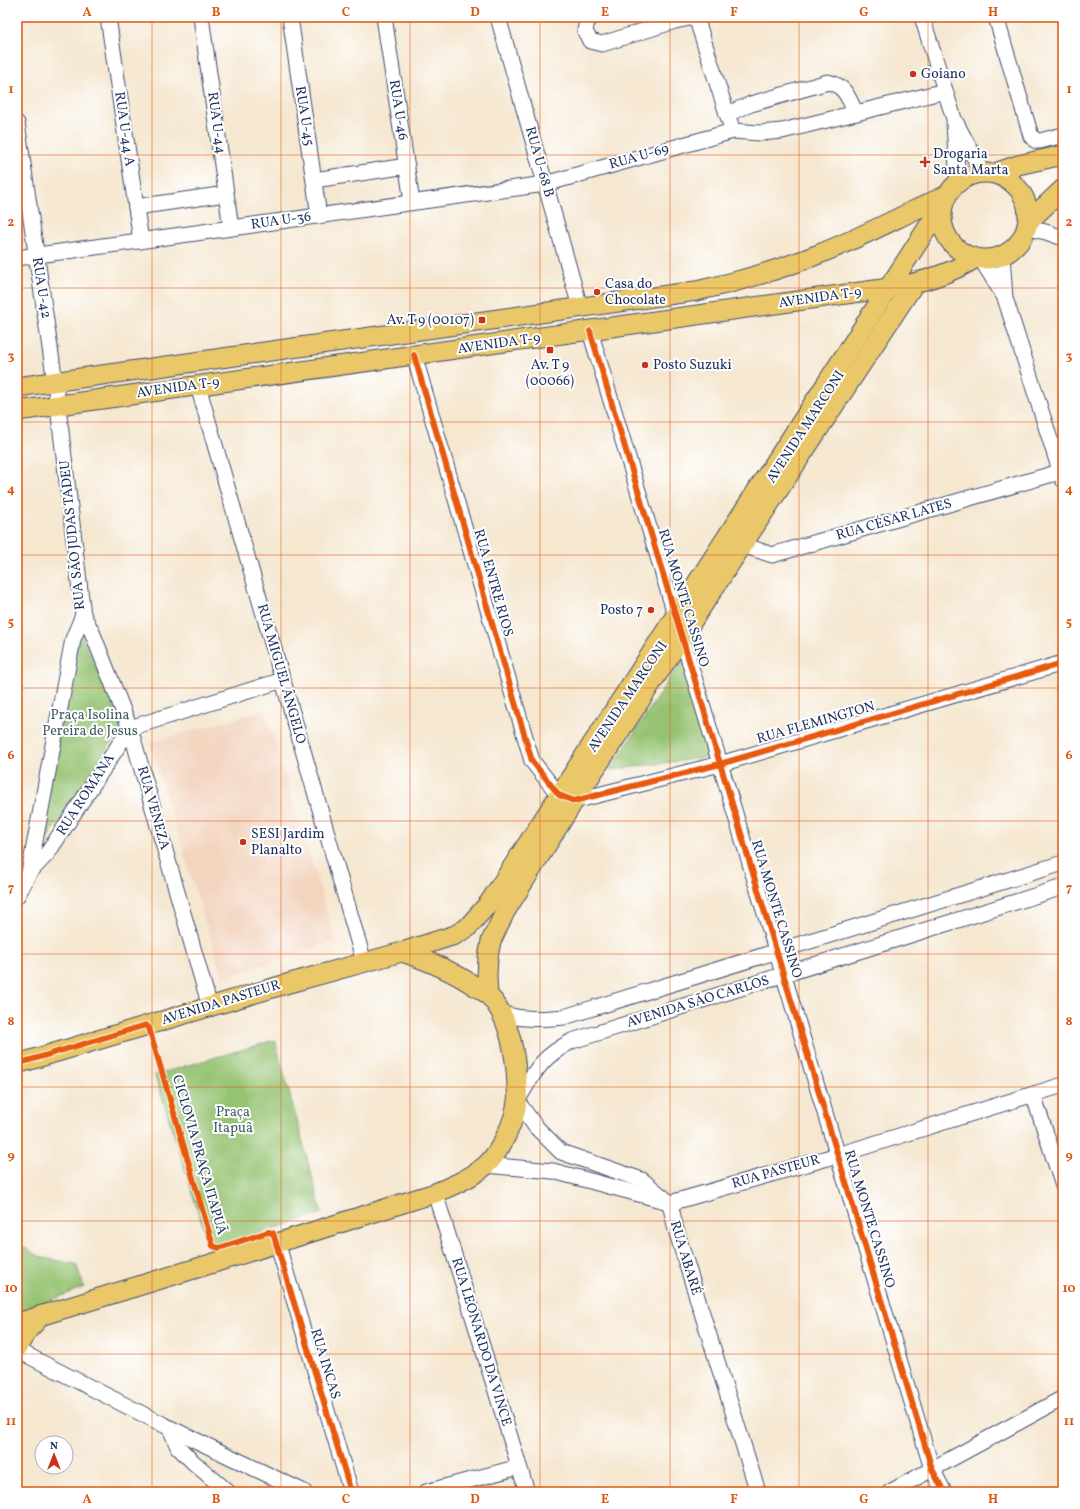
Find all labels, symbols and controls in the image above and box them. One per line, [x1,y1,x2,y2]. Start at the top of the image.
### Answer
text: A [82,4,92,22]
text: B [212,4,221,22]
text: C [342,4,350,22]
text: D [470,4,480,22]
text: E [601,4,609,22]
text: F [730,4,738,22]
text: G [859,4,869,22]
text: H [988,4,998,22]
place label: Goiano [921,65,966,84]
marker: Goiano [908,69,918,79]
street label: RUA U-46 [384,78,412,142]
text: 1 [8,81,14,99]
text: 1 [1066,81,1072,99]
street label: RUA U-45 [290,85,318,147]
street label: RUA U-44 A [109,90,139,168]
street label: RUA U-44 [202,91,230,155]
street label: RUA U-68 B [520,124,558,200]
street label: RUA U-69 [607,139,671,175]
place label: Drogaria Santa Marta [933,145,1009,180]
marker: Drogaria Santa Marta [920,157,930,167]
street label: RUA U-36 [250,207,312,235]
text: 2 [8,214,15,232]
text: 2 [1066,214,1073,232]
street label: RUA U-42 [27,256,55,320]
place label: Casa do Chocolate [605,275,666,310]
street label: AVENIDA T-9 [777,283,863,313]
marker: Casa do Chocolate [592,287,602,297]
place label: Av. T 9 (00107) [387,311,474,330]
marker: Av. T 9 (00107) [477,315,487,325]
street label: AVENIDA T-9 [456,329,542,359]
marker: Av. T 9 (00066) [545,345,555,355]
text: 3 [8,348,15,366]
text: 3 [1066,348,1073,366]
place label: Av. T 9 (00066) [526,356,574,391]
place label: Posto Suzuki [653,356,732,375]
marker: Posto Suzuki [640,360,650,370]
street label: AVENIDA MARCONI [762,367,850,487]
street label: AVENIDA T-9 [135,373,221,403]
street label: RUA SÃO JUDAS TADEU [56,459,90,611]
text: 4 [7,481,15,499]
text: 4 [1065,481,1073,499]
street label: RUA CÉSAR LATES [834,494,954,546]
street label: RUA ENTRE RIOS [469,527,517,639]
street label: RUA MONTE CASSINO [653,527,713,669]
place label: Posto 7 [600,601,643,620]
street label: RUA MIGUEL ÂNGELO [252,602,310,746]
marker: Posto 7 [646,605,656,615]
text: 5 [8,614,14,632]
text: 5 [1066,614,1072,632]
street label: AVENIDA MARCONI [584,638,672,756]
street label: RUA FLEMINGTON [755,697,877,749]
park label: Praça Isolina Pereira de Jesus [42,706,138,741]
text: 6 [7,747,15,765]
text: 6 [1065,747,1073,765]
street label: RUA ROMANA [52,750,120,840]
street label: RUA VENEZA [132,764,174,852]
place label: SESI Jardim Planalto [251,825,325,860]
marker: SESI Jardim Planalto [238,837,248,847]
street label: RUA MONTE CASSINO [746,838,806,980]
text: 7 [8,880,14,898]
text: 7 [1066,880,1072,898]
street label: AVENIDA SÃO CARLOS [624,971,772,1033]
street label: AVENIDA PASTEUR [159,976,283,1030]
text: 8 [7,1013,15,1031]
text: 8 [1065,1013,1073,1031]
street label: CICLOVIA PRAÇA ITAPUÃ [167,1073,231,1237]
park label: Praça Itapuã [213,1103,253,1138]
text: 9 [7,1147,15,1165]
text: 9 [1065,1147,1073,1165]
street label: RUA MONTE CASSINO [839,1148,899,1290]
street label: RUA PASTEUR [730,1150,823,1194]
street label: RUA ABARÉ [665,1218,705,1298]
street label: RUA LEONARDO DA VINCE [446,1256,516,1428]
text: 10 [4,1280,18,1298]
text: 10 [1062,1280,1076,1298]
street label: RUA INCAS [305,1326,345,1402]
text: 11 [6,1413,16,1431]
text: 11 [1064,1413,1074,1431]
north arrow [34,1435,74,1475]
text: N [50,1439,58,1454]
text: A [82,1491,92,1509]
text: B [212,1491,221,1509]
text: C [342,1491,350,1509]
text: D [470,1491,480,1509]
text: E [601,1491,609,1509]
text: F [730,1491,738,1509]
text: G [859,1491,869,1509]
text: H [988,1491,998,1509]

